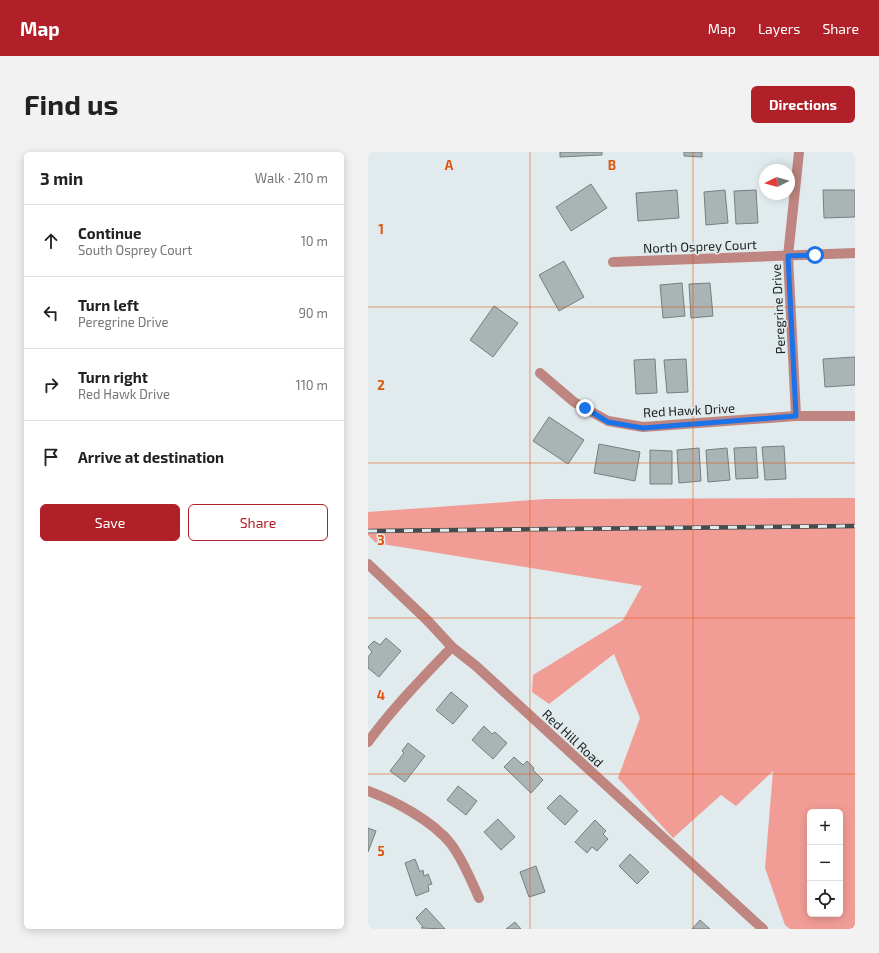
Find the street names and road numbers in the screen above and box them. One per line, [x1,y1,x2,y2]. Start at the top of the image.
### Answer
street label: North Osprey Court [643,236,757,256]
street label: Peregrine Drive [768,263,788,355]
street label: Red Hawk Drive [643,400,735,420]
street label: Red Hill Road [539,706,607,770]

